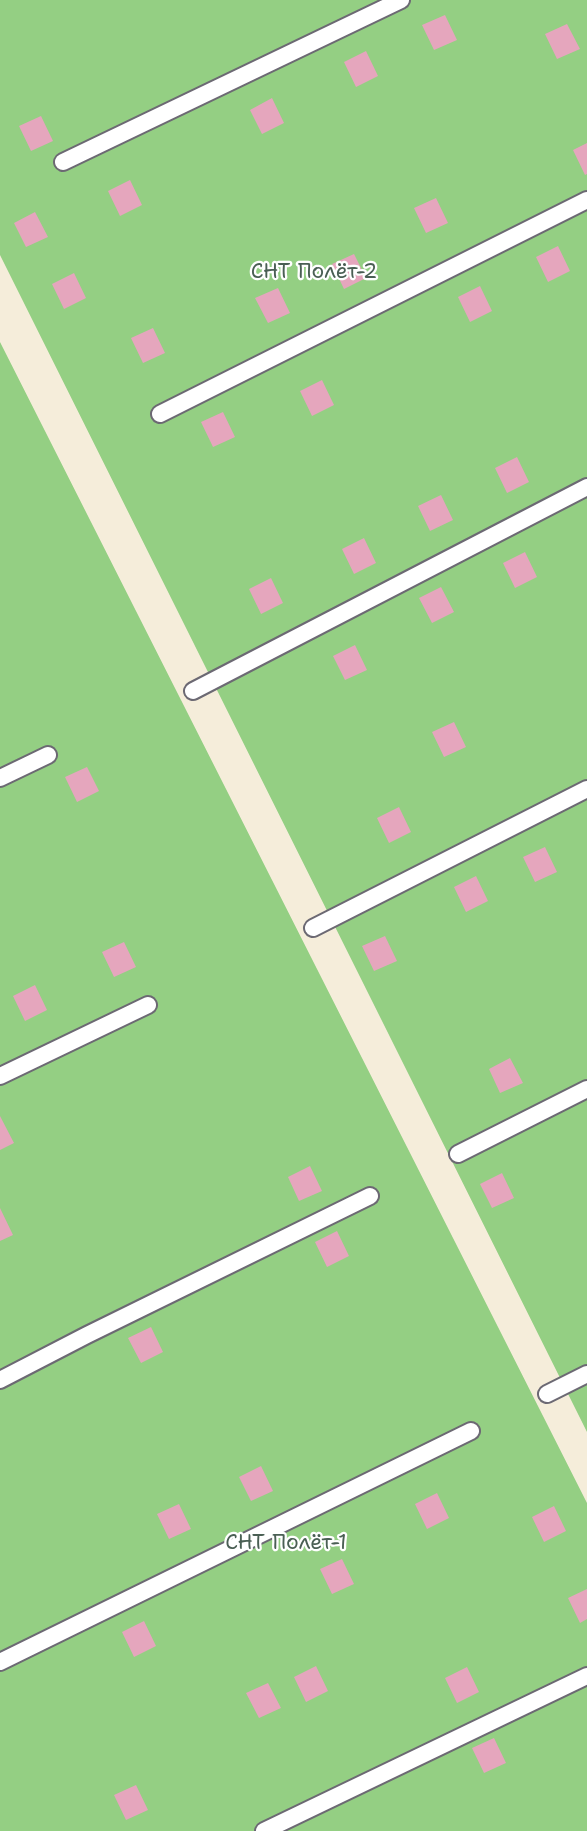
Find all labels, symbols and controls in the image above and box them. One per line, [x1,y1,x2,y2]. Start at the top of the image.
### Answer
park label: СНТ Полёт-2 [251,260,377,286]
park label: СНТ Полёт-1 [225,1531,347,1557]

